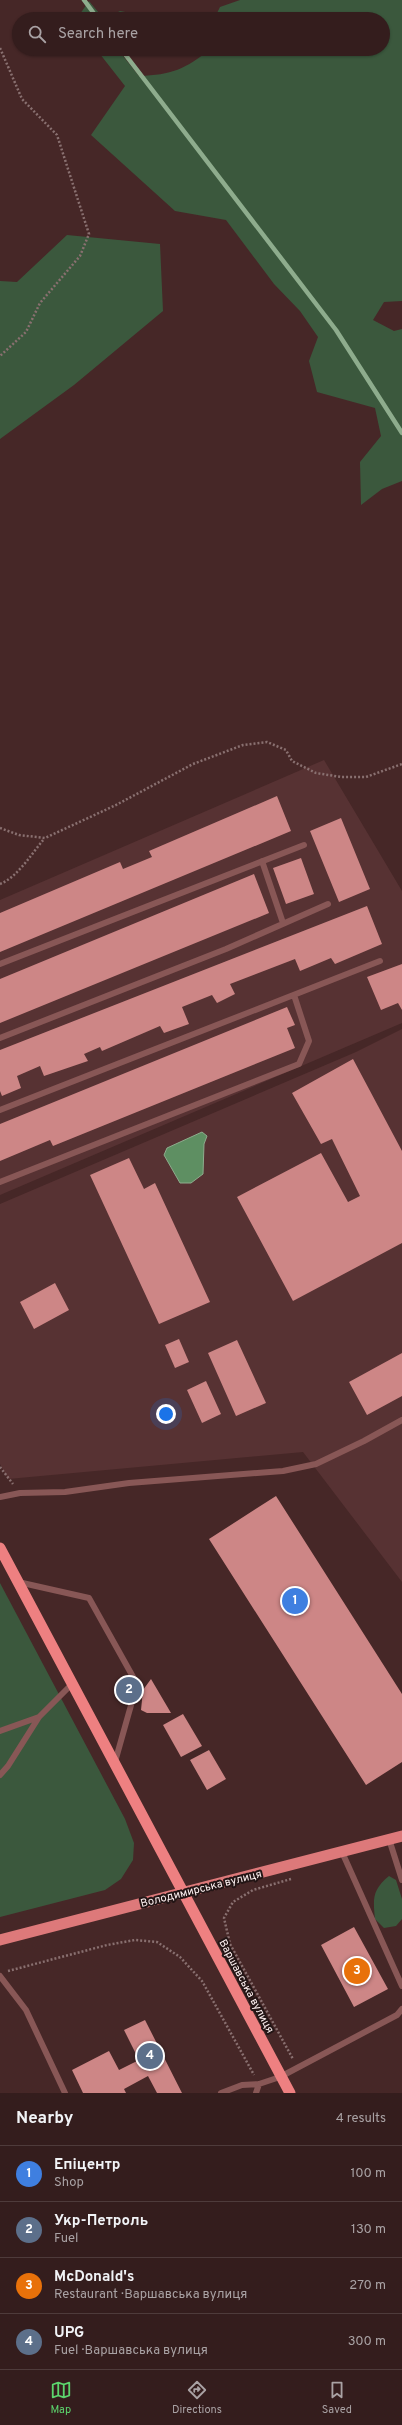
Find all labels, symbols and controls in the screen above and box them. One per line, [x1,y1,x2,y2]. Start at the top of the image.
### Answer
search box [12,12,390,56]
icon: search [26,23,48,45]
text: Search here [58,25,138,44]
your location [156,1404,176,1424]
pin: 1 [282,1586,308,1616]
pin: 2 [116,1675,142,1705]
street label: Володимирська вулиця [139,1867,263,1911]
street label: Варшавська вулиця [215,1937,277,2036]
pin: 3 [344,1956,370,1986]
pin: 4 [137,2041,163,2071]
text: Nearby [16,2108,73,2130]
text: 4 results [336,2111,386,2127]
text: Епіцентр [54,2156,120,2175]
text: 1 [26,2166,32,2182]
text: 100 m [350,2166,386,2182]
text: Shop [54,2175,84,2191]
text: Укр-Петроль [54,2212,148,2231]
text: 2 [25,2222,33,2238]
text: 130 m [351,2222,386,2238]
text: Fuel [54,2231,79,2247]
text: McDonald's [54,2268,134,2287]
text: 3 [25,2278,33,2294]
text: 270 m [349,2278,386,2294]
text: Restaurant · Варшавська вулиця [54,2287,247,2303]
text: UPG [54,2324,84,2343]
text: 4 [25,2334,33,2350]
text: 300 m [348,2334,386,2350]
text: Fuel · Варшавська вулиця [54,2343,208,2359]
tab: Map [50,2379,72,2417]
tab: Directions [172,2379,222,2417]
tab: Saved [322,2379,352,2417]

